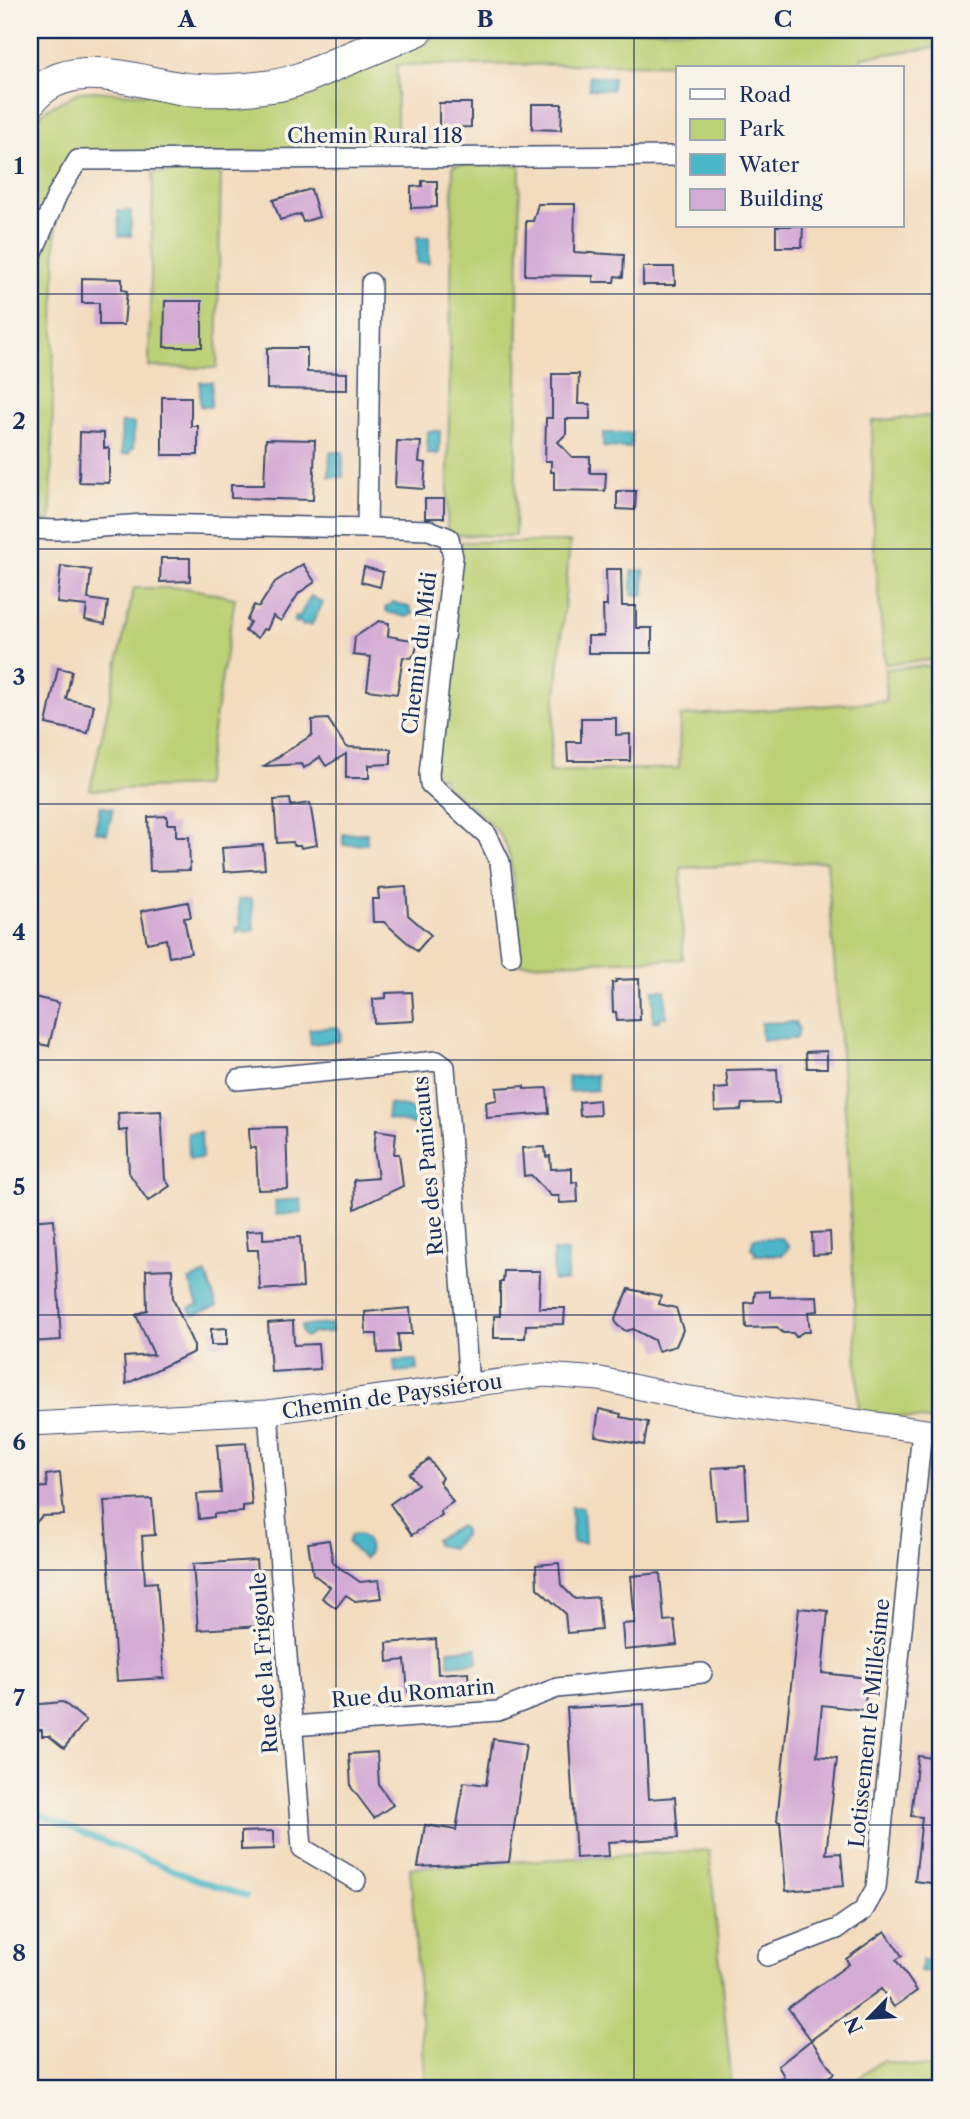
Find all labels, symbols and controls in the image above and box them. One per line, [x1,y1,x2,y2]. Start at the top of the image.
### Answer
text: A [177,5,197,33]
text: B [476,5,494,33]
text: C [774,5,792,33]
legend [676,66,904,228]
text: Road [739,82,791,107]
text: Park [739,116,785,141]
street label: Chemin Rural 118 [287,123,463,148]
text: 1 [14,152,25,180]
text: Water [738,152,799,177]
text: Building [739,186,824,211]
text: 2 [12,407,26,435]
street label: Chemin du Midi [397,570,441,736]
text: 3 [13,663,26,691]
text: 4 [12,918,26,946]
street label: Rue des Panicauts [408,1075,448,1257]
text: 5 [13,1173,25,1201]
street label: Chemin de Payssiérou [280,1368,504,1424]
text: 6 [12,1428,26,1456]
street label: Rue de la Frigoule [245,1571,283,1755]
street label: Lotissement le Millésime [843,1597,895,1849]
street label: Rue du Romarin [330,1673,496,1713]
text: 7 [13,1684,25,1712]
text: 8 [12,1939,26,1967]
north arrow [834,1982,904,2052]
text: N [840,2013,868,2037]

